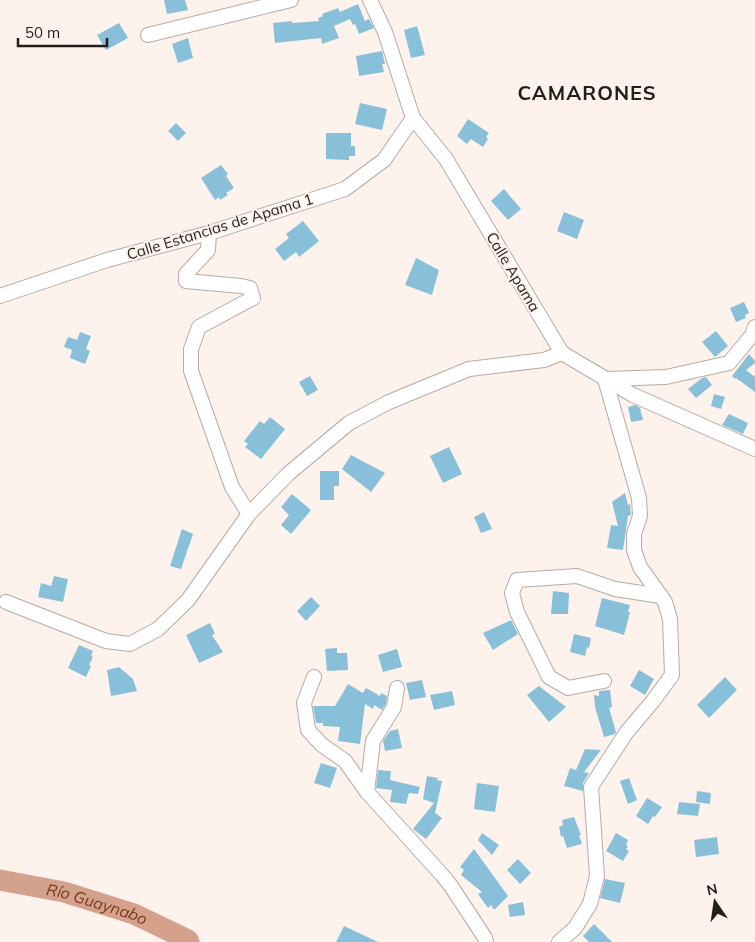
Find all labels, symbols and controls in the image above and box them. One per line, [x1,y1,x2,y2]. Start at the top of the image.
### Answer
scale bar [18,15,106,47]
text: 50 m [25,23,60,42]
district label: CAMARONES [517,80,657,105]
street label: Calle Estancias de Apama 1 [124,189,315,264]
street label: Calle Apama [482,229,545,315]
north arrow [690,877,740,927]
water label: Río Guaynabo [45,879,151,929]
text: N [705,879,719,899]

